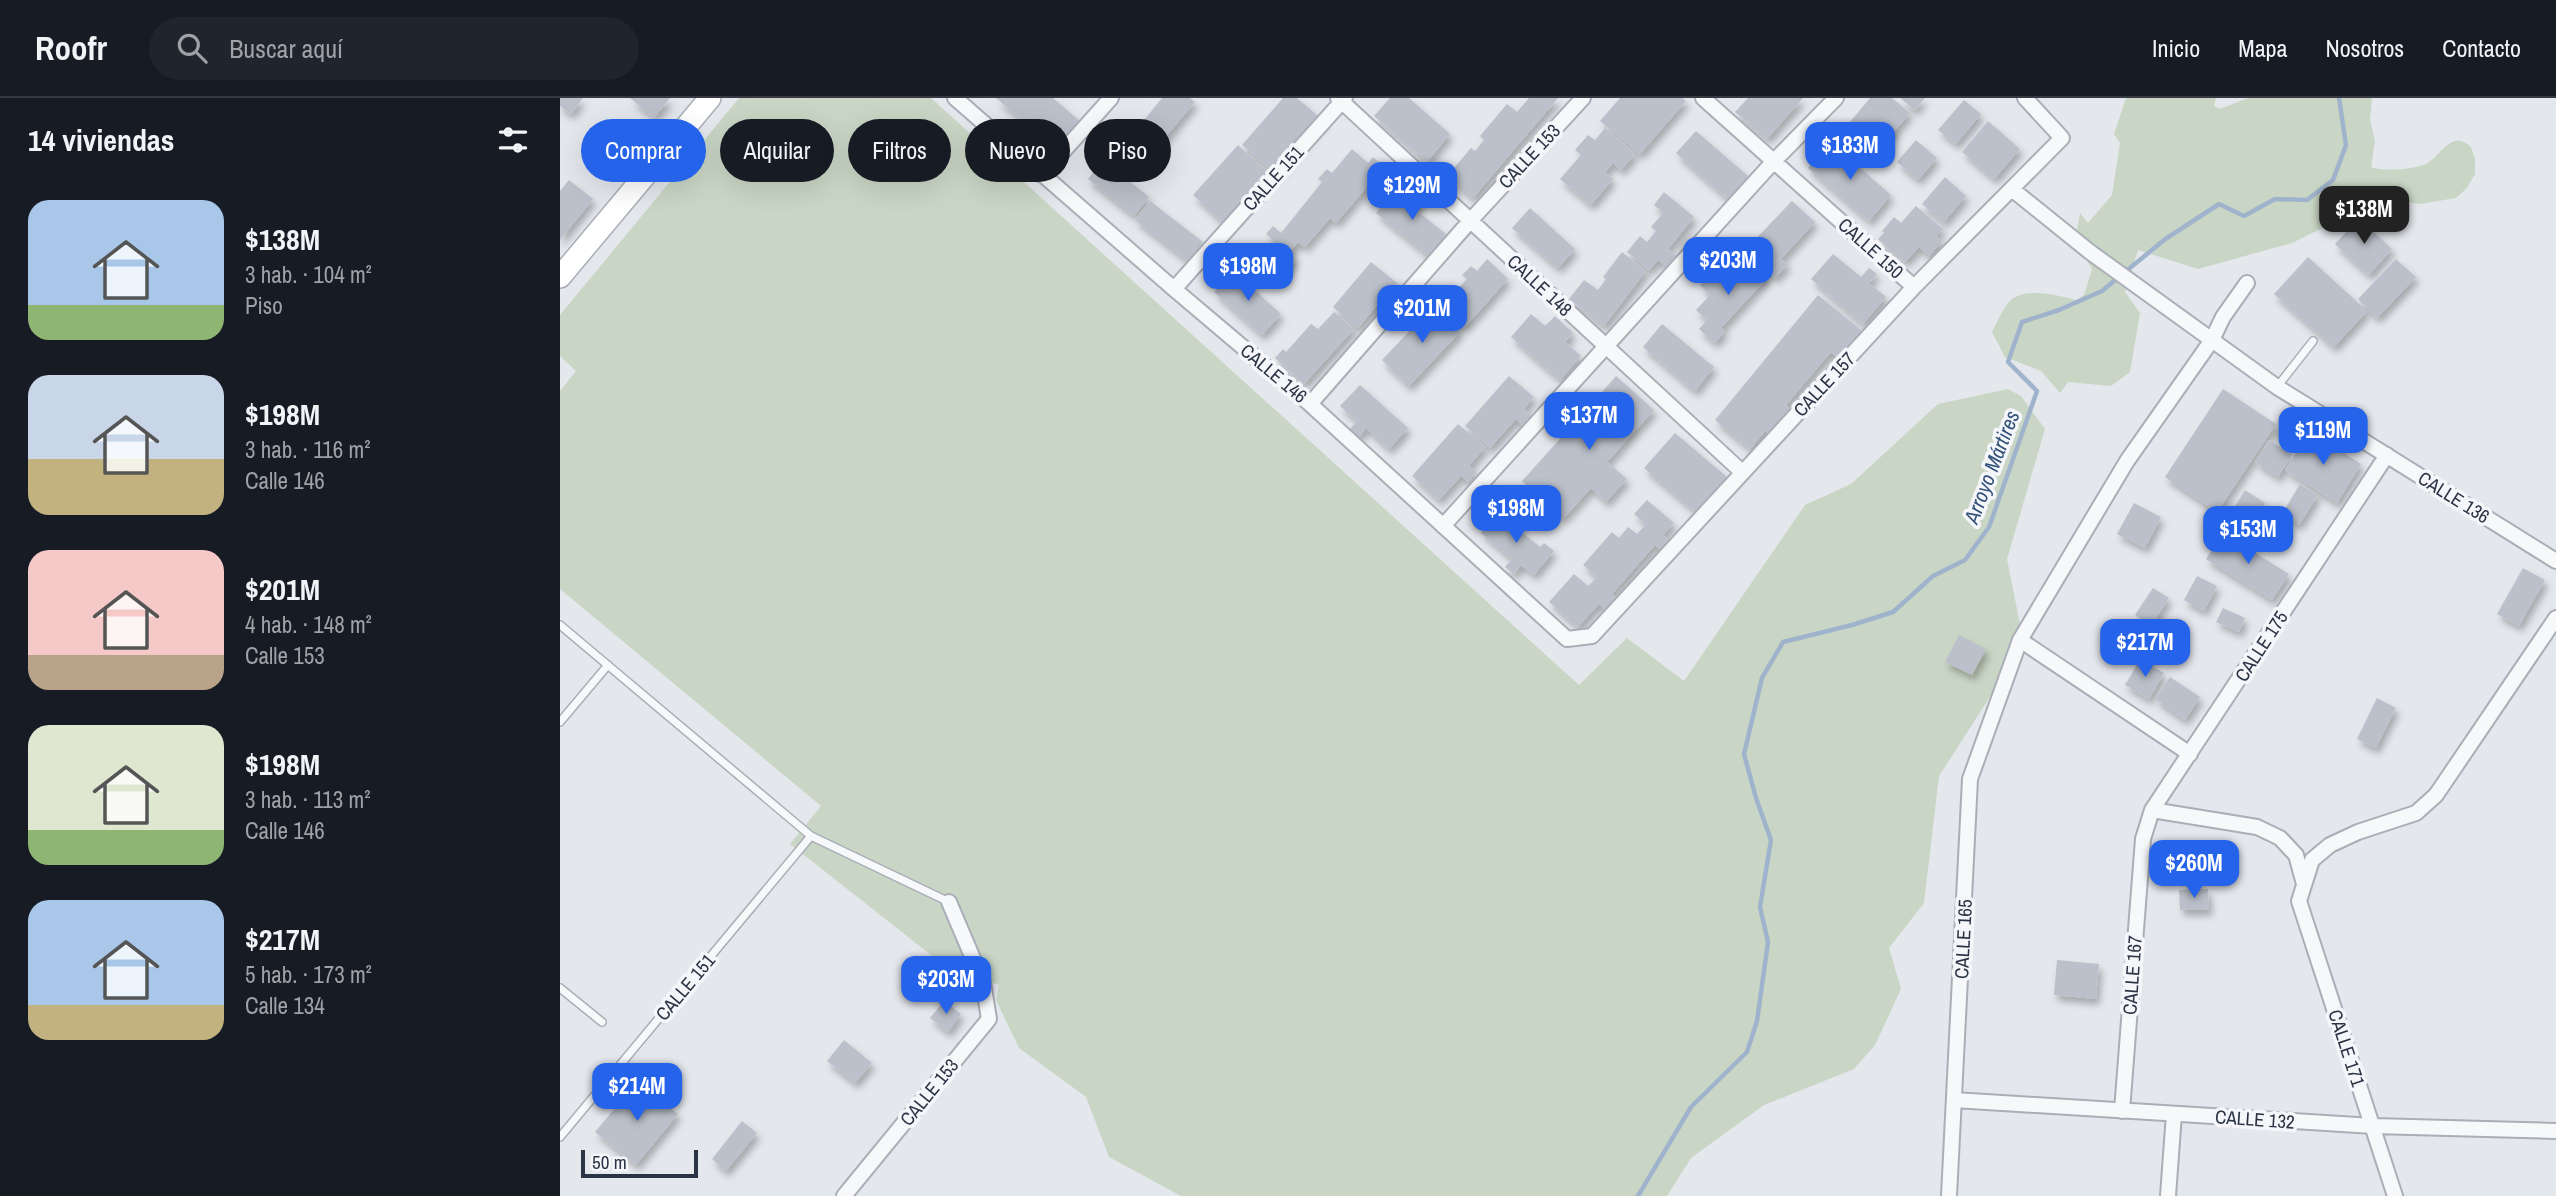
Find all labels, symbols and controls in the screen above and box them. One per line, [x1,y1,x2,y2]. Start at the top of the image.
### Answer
search box [149,17,639,80]
text: Roofr [35,26,107,70]
icon: search [173,29,211,67]
text: Buscar aquí [229,31,343,66]
text: Inicio [2152,32,2200,64]
text: Mapa [2238,32,2287,64]
text: Nosotros [2325,32,2404,64]
text: Contacto [2442,32,2521,64]
street label: CALLE 153 [1492,118,1566,194]
chip: Comprar [581,119,706,182]
chip: Alquilar [720,119,834,182]
chip: Filtros [848,119,951,182]
chip: Nuevo [965,119,1070,182]
chip: Piso [1084,119,1171,182]
text: 14 viviendas [28,120,174,160]
icon: filters [494,121,532,159]
pin: $183M [1801,122,1899,182]
text: $183M [1821,129,1879,160]
street label: CALLE 151 [1237,139,1310,216]
pin: $129M [1363,162,1461,222]
text: $129M [1383,169,1441,200]
pin: $138M [2315,186,2413,246]
text: $138M [2335,193,2393,224]
street label: CALLE 150 [1833,212,1909,284]
text: $138M [245,219,320,259]
icon: home [84,228,168,312]
pin: $203M [1679,238,1777,297]
pin: $198M [1199,244,1297,303]
text: $203M [1699,244,1757,275]
street label: CALLE 148 [1502,248,1578,322]
text: $198M [1219,250,1277,281]
text: 3 hab. · 104 m² [245,259,372,290]
pin: $201M [1373,286,1471,345]
text: Piso [245,290,283,321]
text: $201M [1393,292,1451,323]
street label: CALLE 146 [1235,337,1313,409]
street label: CALLE 157 [1787,346,1861,422]
pin: $137M [1540,392,1638,452]
text: $198M [245,394,320,434]
text: $137M [1560,399,1618,430]
icon: home [84,403,168,487]
water label: Arroyo Mártires [1956,406,2026,528]
pin: $119M [2274,408,2372,467]
text: $119M [2295,414,2351,445]
text: 3 hab. · 116 m² [245,434,371,465]
text: Calle 146 [245,465,325,496]
street label: CALLE 136 [2413,465,2495,529]
pin: $198M [1467,486,1565,545]
text: $198M [1487,492,1545,523]
pin: $153M [2199,506,2297,566]
text: $153M [2219,513,2277,544]
text: $201M [245,569,320,609]
icon: home [84,578,168,662]
street label: CALLE 175 [2228,605,2294,686]
text: 4 hab. · 148 m² [245,609,372,640]
pin: $217M [2096,620,2194,679]
text: $217M [2116,626,2174,657]
text: Calle 153 [245,640,325,671]
text: $198M [245,744,320,784]
icon: home [84,753,168,837]
text: 3 hab. · 113 m² [245,784,371,815]
text: Calle 146 [245,815,325,846]
pin: $260M [2145,840,2243,900]
text: $260M [2165,847,2223,878]
street label: CALLE 165 [1948,898,1978,979]
text: $217M [245,919,320,959]
icon: home [84,928,168,1012]
street label: CALLE 167 [2116,934,2148,1016]
street label: CALLE 151 [649,948,721,1026]
pin: $203M [897,956,995,1016]
text: 5 hab. · 173 m² [245,959,372,990]
text: $203M [917,963,975,994]
text: Calle 134 [245,990,325,1021]
street label: CALLE 171 [2322,1006,2372,1090]
street label: CALLE 153 [894,1053,964,1131]
pin: $214M [588,1063,686,1123]
text: $214M [608,1070,666,1101]
street label: CALLE 132 [2214,1103,2296,1135]
scale bar [581,1147,698,1179]
text: 50 m [592,1149,627,1175]

